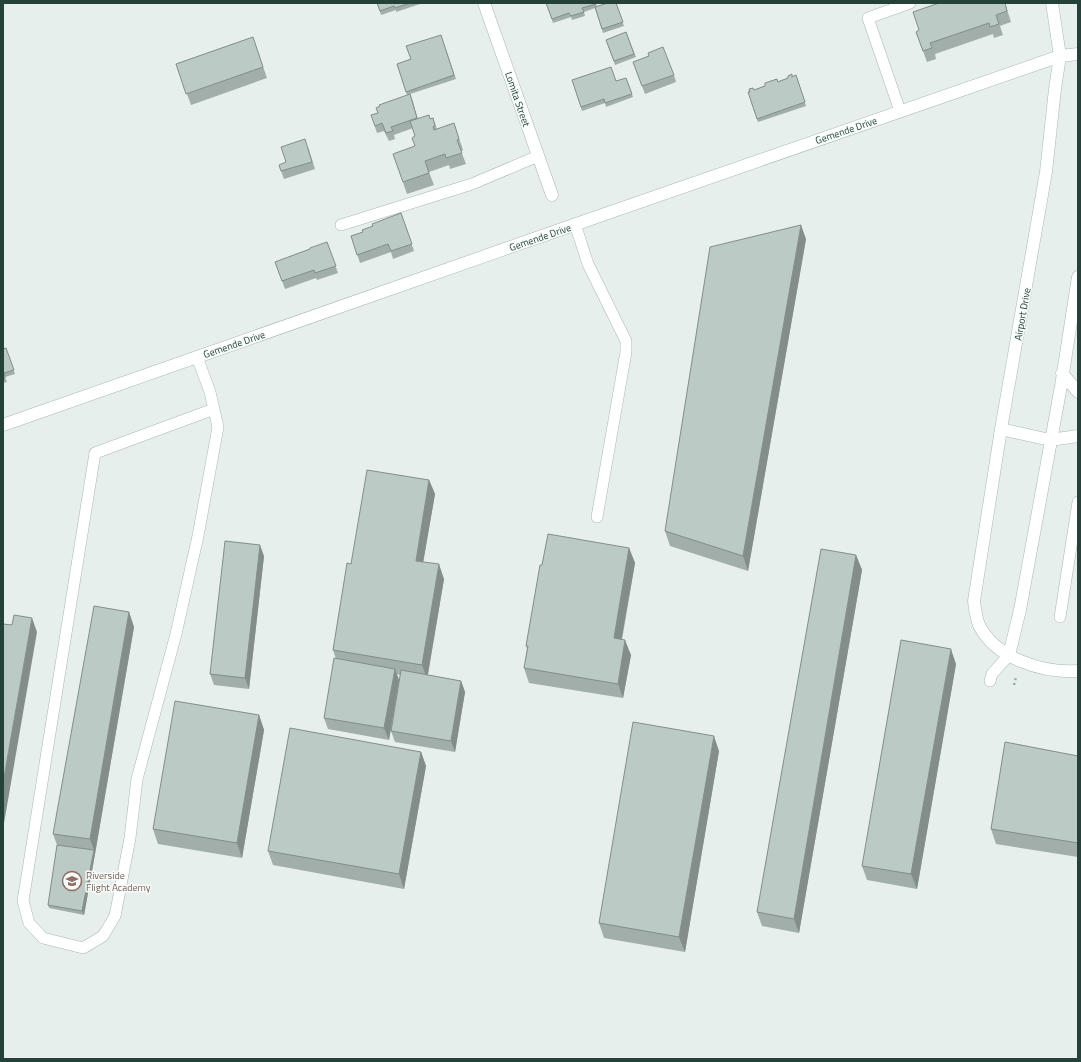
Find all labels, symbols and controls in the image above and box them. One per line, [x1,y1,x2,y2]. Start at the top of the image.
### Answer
street label: Lomita Street [501,70,534,129]
street label: Gemende Drive [813,113,879,148]
street label: Gemende Drive [507,220,573,255]
street label: Airport Drive [1010,287,1034,342]
street label: Gemende Drive [201,327,267,362]
place label: Riverside Flight Academy [86,868,151,895]
school or university icon: Riverside Flight Academy [61,870,83,892]

